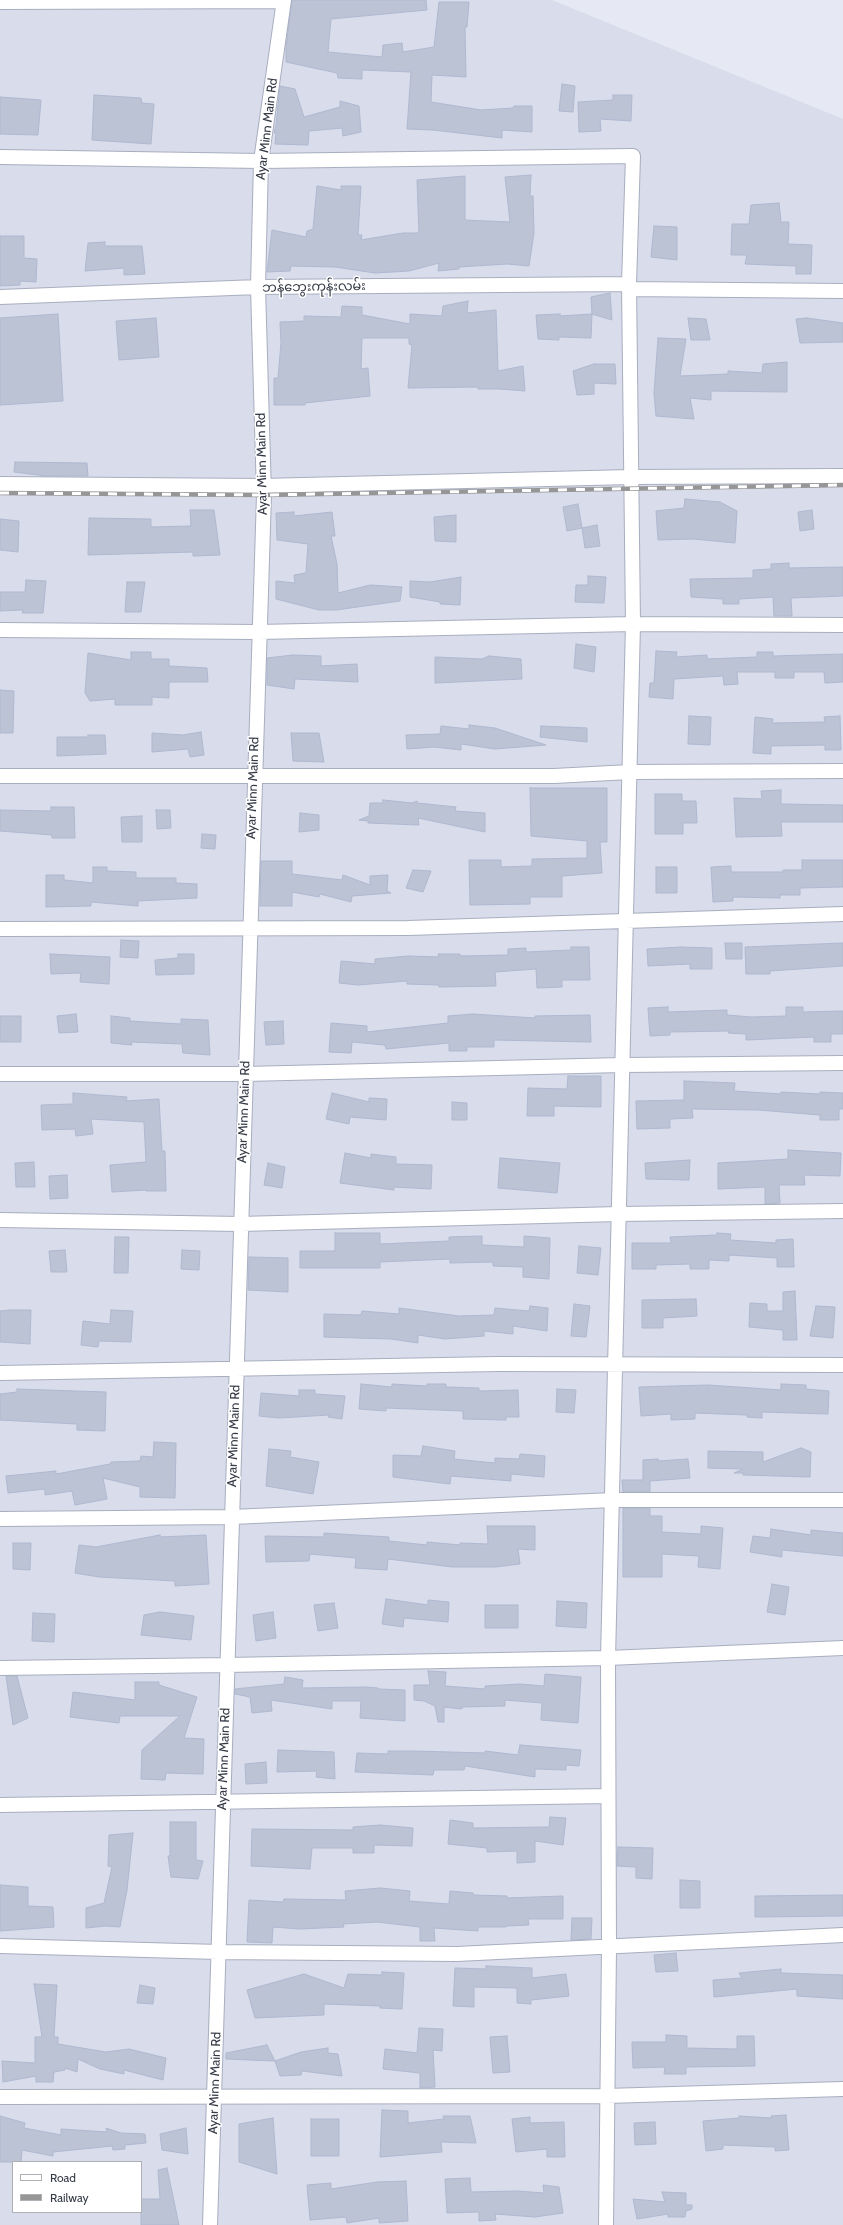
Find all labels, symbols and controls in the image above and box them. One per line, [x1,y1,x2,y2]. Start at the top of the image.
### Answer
street label: Ayar Minn Main Rd [253,77,281,181]
street label: ဘန်ဘွေးကုန်းလမ်း [262,278,366,296]
street label: Ayar Minn Main Rd [253,413,271,515]
street label: Ayar Minn Main Rd [243,737,263,839]
street label: Ayar Minn Main Rd [234,1061,254,1163]
street label: Ayar Minn Main Rd [224,1385,244,1487]
street label: Ayar Minn Main Rd [214,1708,234,1810]
street label: Ayar Minn Main Rd [205,2032,225,2134]
legend [12,2161,142,2213]
text: Road [50,2170,76,2185]
text: Railway [50,2190,88,2205]

